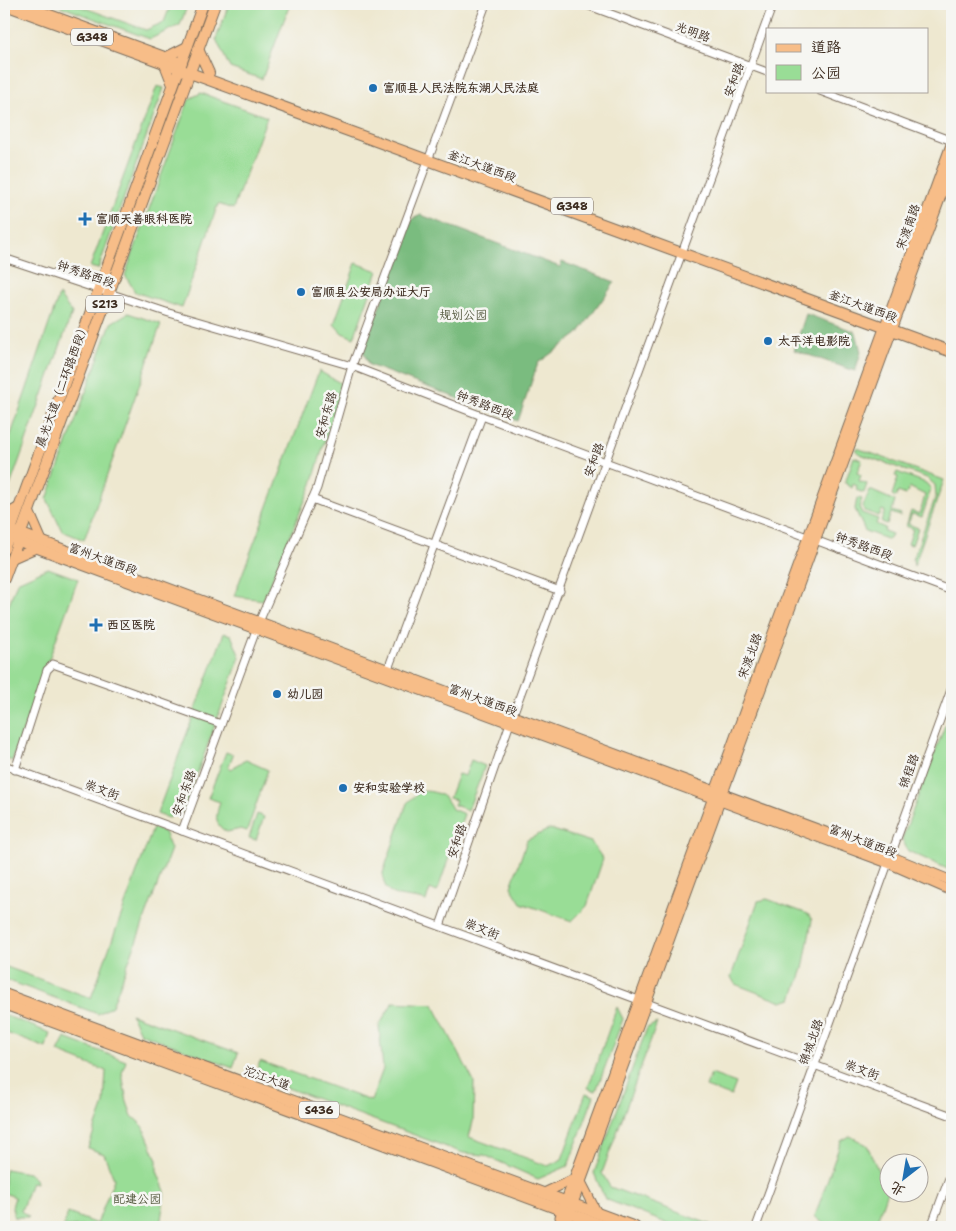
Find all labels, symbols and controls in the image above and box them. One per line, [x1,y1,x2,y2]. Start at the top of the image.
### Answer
street label: 光明路 [673,18,713,46]
road number: G348 [71,28,113,46]
legend [766,28,928,92]
text: 道路 [811,37,841,57]
street label: 安和路 [720,60,748,100]
text: 公园 [811,63,841,83]
place label: 富顺县人民法院东湖人民法庭 [383,80,539,96]
marker: 富顺县人民法院东湖人民法庭 [367,82,379,94]
street label: 釜江大道西段 [445,146,519,186]
road number: G348 [551,198,593,215]
street label: 宋渡南路 [892,202,924,252]
place label: 富顺天善眼科医院 [96,211,192,227]
marker: 富顺天善眼科医院 [78,212,92,226]
street label: 钟秀路西段 [55,257,117,291]
place label: 富顺县公安局办证大厅 [311,284,431,300]
marker: 富顺县公安局办证大厅 [295,286,307,298]
street label: 釜江大道西段 [826,286,900,326]
road number: S213 [86,296,124,312]
park label: 规划公园 [439,307,487,323]
street label: 晨光大道（二环路西段） [32,320,92,450]
place label: 太平洋电影院 [778,333,850,349]
marker: 太平洋电影院 [762,335,774,347]
street label: 钟秀路西段 [454,387,516,423]
street label: 安和东路 [312,390,340,440]
street label: 安和路 [580,440,608,480]
street label: 钟秀路西段 [833,528,895,564]
street label: 富州大道西段 [66,539,140,579]
place label: 西区医院 [107,617,155,633]
marker: 西区医院 [89,618,103,632]
street label: 宋渡北路 [734,631,766,681]
street label: 富州大道西段 [446,680,520,720]
place label: 幼儿园 [287,686,323,702]
marker: 幼儿园 [271,688,283,700]
street label: 锦程路 [895,751,923,791]
street label: 安和东路 [168,768,200,818]
street label: 崇文街 [82,776,122,804]
place label: 安和实验学校 [353,780,425,796]
marker: 安和实验学校 [337,782,349,794]
street label: 安和路 [444,821,470,861]
street label: 富州大道西段 [827,821,899,861]
street label: 崇文街 [462,915,502,943]
street label: 锦城北路 [795,1017,827,1067]
street label: 崇文街 [842,1056,882,1084]
street label: 沱江大道 [242,1062,292,1094]
road number: S436 [299,1102,339,1118]
north arrow [878,1154,928,1204]
text: 北 [887,1178,908,1200]
park label: 配建公园 [113,1191,161,1207]

